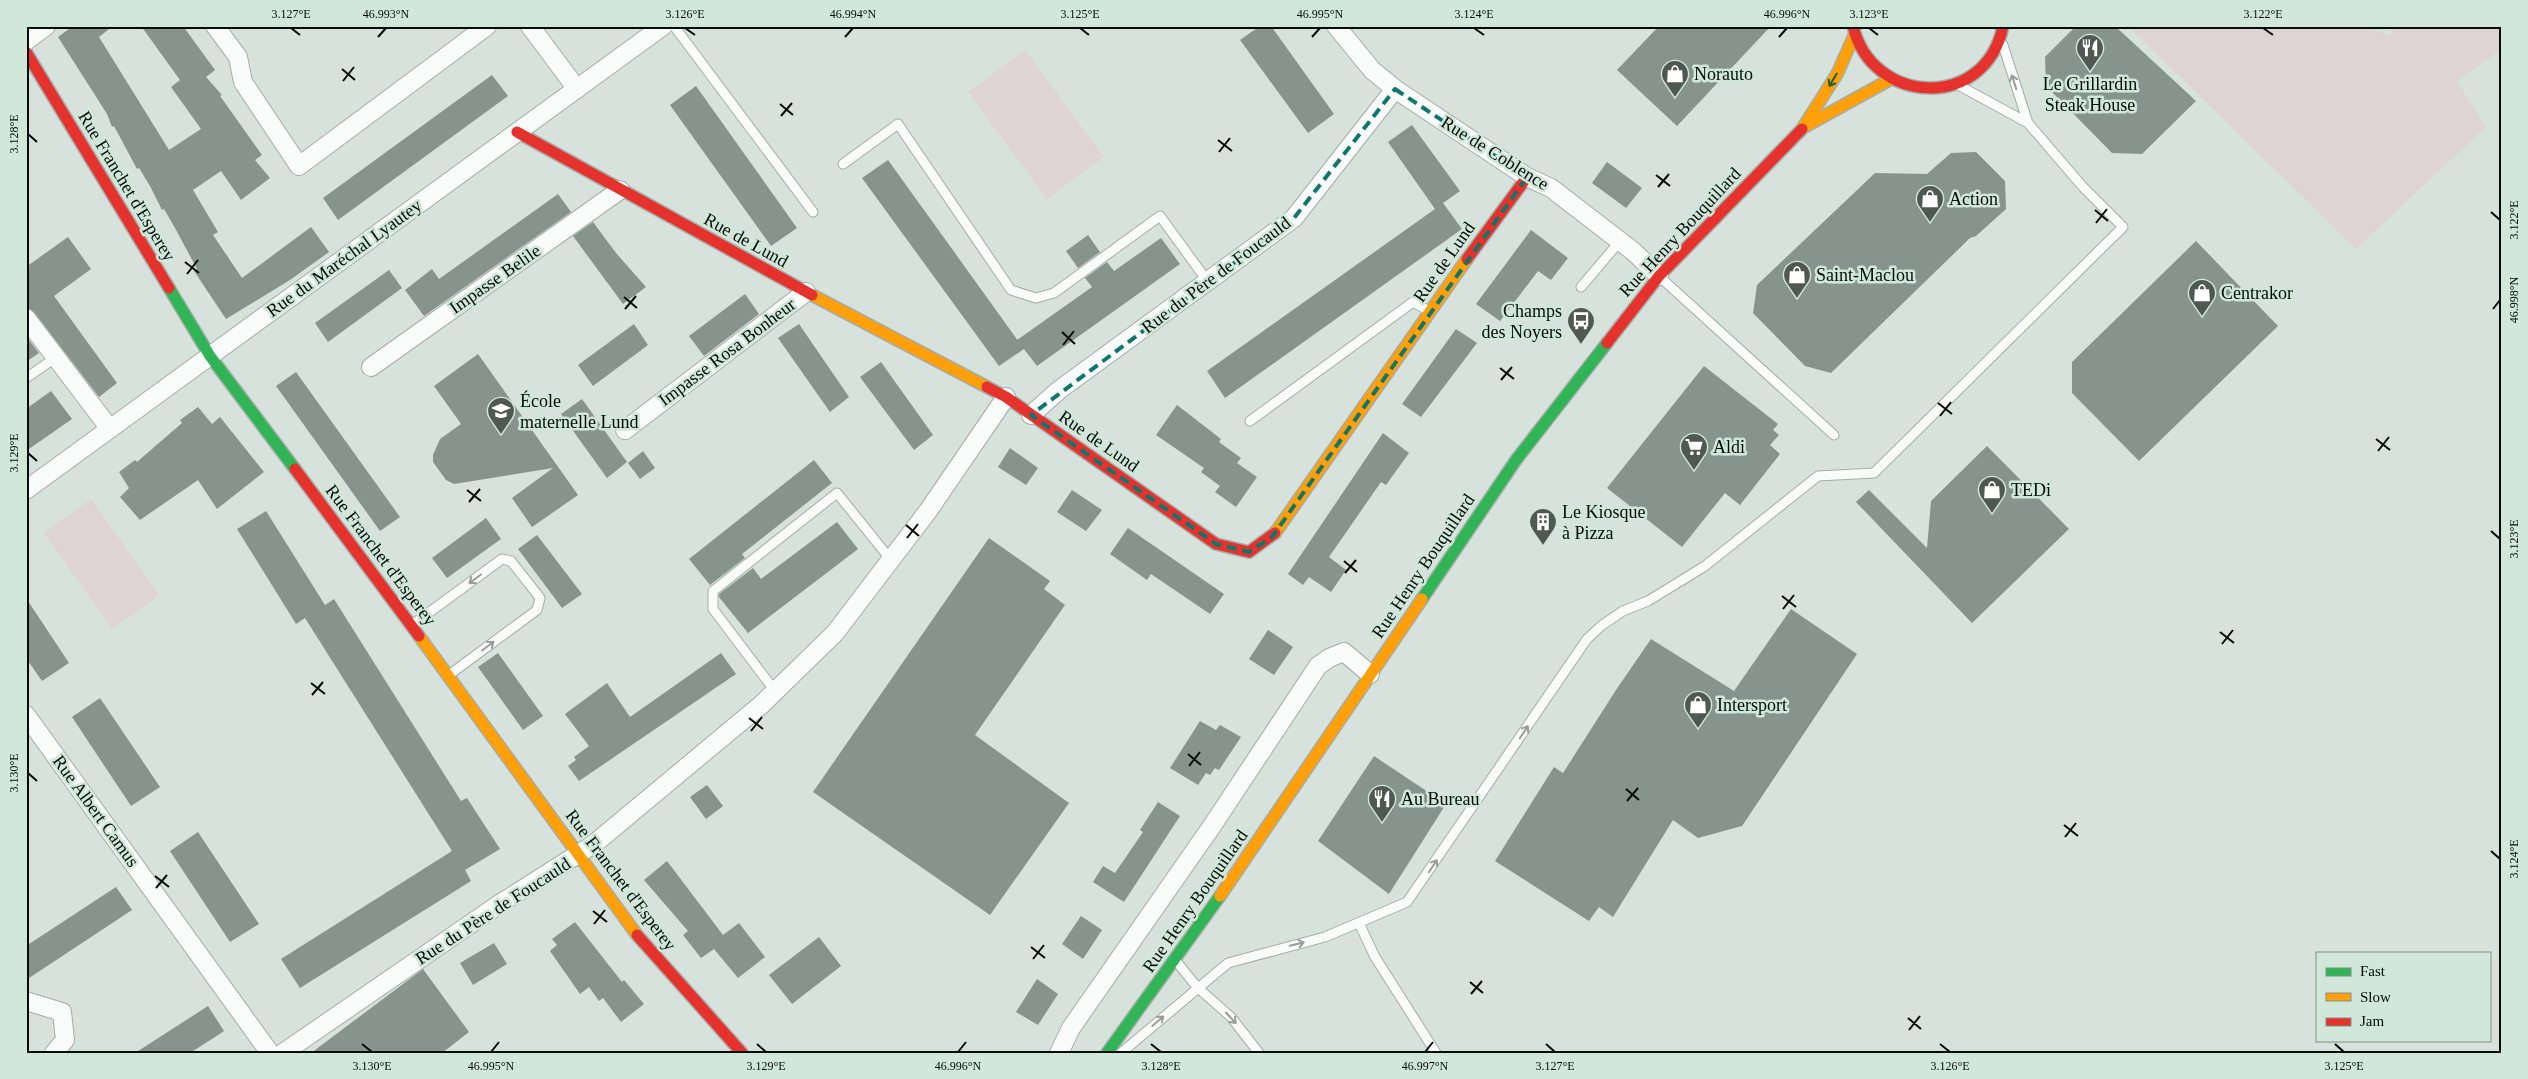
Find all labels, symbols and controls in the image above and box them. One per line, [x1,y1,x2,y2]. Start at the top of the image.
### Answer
text: 3.127°E [271,7,311,21]
text: 46.993°N [363,7,410,21]
text: 3.126°E [665,7,705,21]
text: 46.994°N [830,7,877,21]
text: 3.125°E [1060,7,1100,21]
text: 46.995°N [1297,7,1344,21]
text: 3.124°E [1454,7,1494,21]
text: 46.996°N [1764,7,1811,21]
text: 3.123°E [1849,7,1889,21]
text: 3.122°E [2243,7,2283,21]
restaurant icon: Le Grillardin Steak House [2075,33,2105,72]
shop icon: Norauto [1660,59,1690,98]
place label: Norauto [1694,64,1753,84]
one-way arrow [1827,72,1837,86]
place label: Le Grillardin Steak House [2043,74,2137,115]
one-way arrow [2009,75,2018,91]
street label: Rue Franchet d'Esperey [74,107,180,265]
street label: Rue de Coblence [1438,112,1552,194]
text: 3.128°E [7,114,21,154]
street label: Rue Henry Bouquillard [1615,163,1745,301]
shop icon: Action [1915,184,1945,223]
place label: Action [1949,189,1998,209]
street label: Rue du Maréchal Lyautey [263,195,425,321]
text: 3.122°E [2507,200,2521,240]
street label: Rue de Lund [700,209,792,271]
street label: Rue du Père de Foucauld [1138,213,1294,337]
street label: Rue de Lund [1409,218,1479,306]
street label: Impasse Belile [446,240,544,318]
shop icon: Saint-Maclou [1782,260,1812,299]
place label: Saint-Maclou [1816,265,1914,285]
text: 46.998°N [2507,276,2521,323]
shop icon: Centrakor [2187,278,2217,317]
place label: Centrakor [2221,283,2293,303]
street label: Impasse Rosa Bonheur [655,294,799,410]
place label: Champs des Noyers [1482,301,1562,342]
bus stop icon: Champs des Noyers [1566,306,1596,345]
place label: École maternelle Lund [520,390,638,432]
school or university icon: École maternelle Lund [486,396,516,435]
street label: Rue de Lund [1055,406,1143,476]
supermarket icon: Aldi [1679,432,1709,471]
text: 3.129°E [7,433,21,473]
place label: Aldi [1713,437,1745,457]
shop icon: TEDi [1977,475,2007,514]
place label: TEDi [2011,480,2051,500]
street label: Rue Franchet d'Esperey [322,481,440,629]
street label: Rue Henry Bouquillard [1367,490,1479,642]
place label: Le Kiosque à Pizza [1562,502,1645,543]
building icon: Le Kiosque à Pizza [1528,507,1558,546]
text: 3.123°E [2507,519,2521,559]
one-way arrow [469,573,482,584]
one-way arrow [481,641,495,651]
shop icon: Intersport [1683,690,1713,729]
place label: Intersport [1717,695,1787,715]
one-way arrow [1519,725,1529,739]
street label: Rue Albert Camus [49,751,143,871]
text: 3.130°E [7,753,21,793]
restaurant icon: Au Bureau [1367,784,1397,823]
place label: Au Bureau [1401,789,1479,809]
street label: Rue Franchet d'Esperey [562,806,680,954]
street label: Rue Henry Bouquillard [1138,826,1252,976]
text: 3.124°E [2507,839,2521,879]
street label: Rue du Père de Foucauld [412,853,574,969]
one-way arrow [1428,859,1438,873]
one-way arrow [1288,939,1304,948]
legend [2316,952,2490,1042]
text: Fast [2360,963,2386,979]
text: Slow [2360,989,2391,1005]
one-way arrow [1225,1011,1236,1024]
text: Jam [2360,1013,2384,1029]
one-way arrow [1151,1015,1164,1027]
text: 3.130°E [352,1059,392,1073]
text: 46.995°N [468,1059,515,1073]
text: 3.129°E [746,1059,786,1073]
text: 46.996°N [935,1059,982,1073]
text: 3.128°E [1141,1059,1181,1073]
text: 46.997°N [1402,1059,1449,1073]
text: 3.127°E [1535,1059,1575,1073]
text: 3.126°E [1930,1059,1970,1073]
text: 3.125°E [2324,1059,2364,1073]

